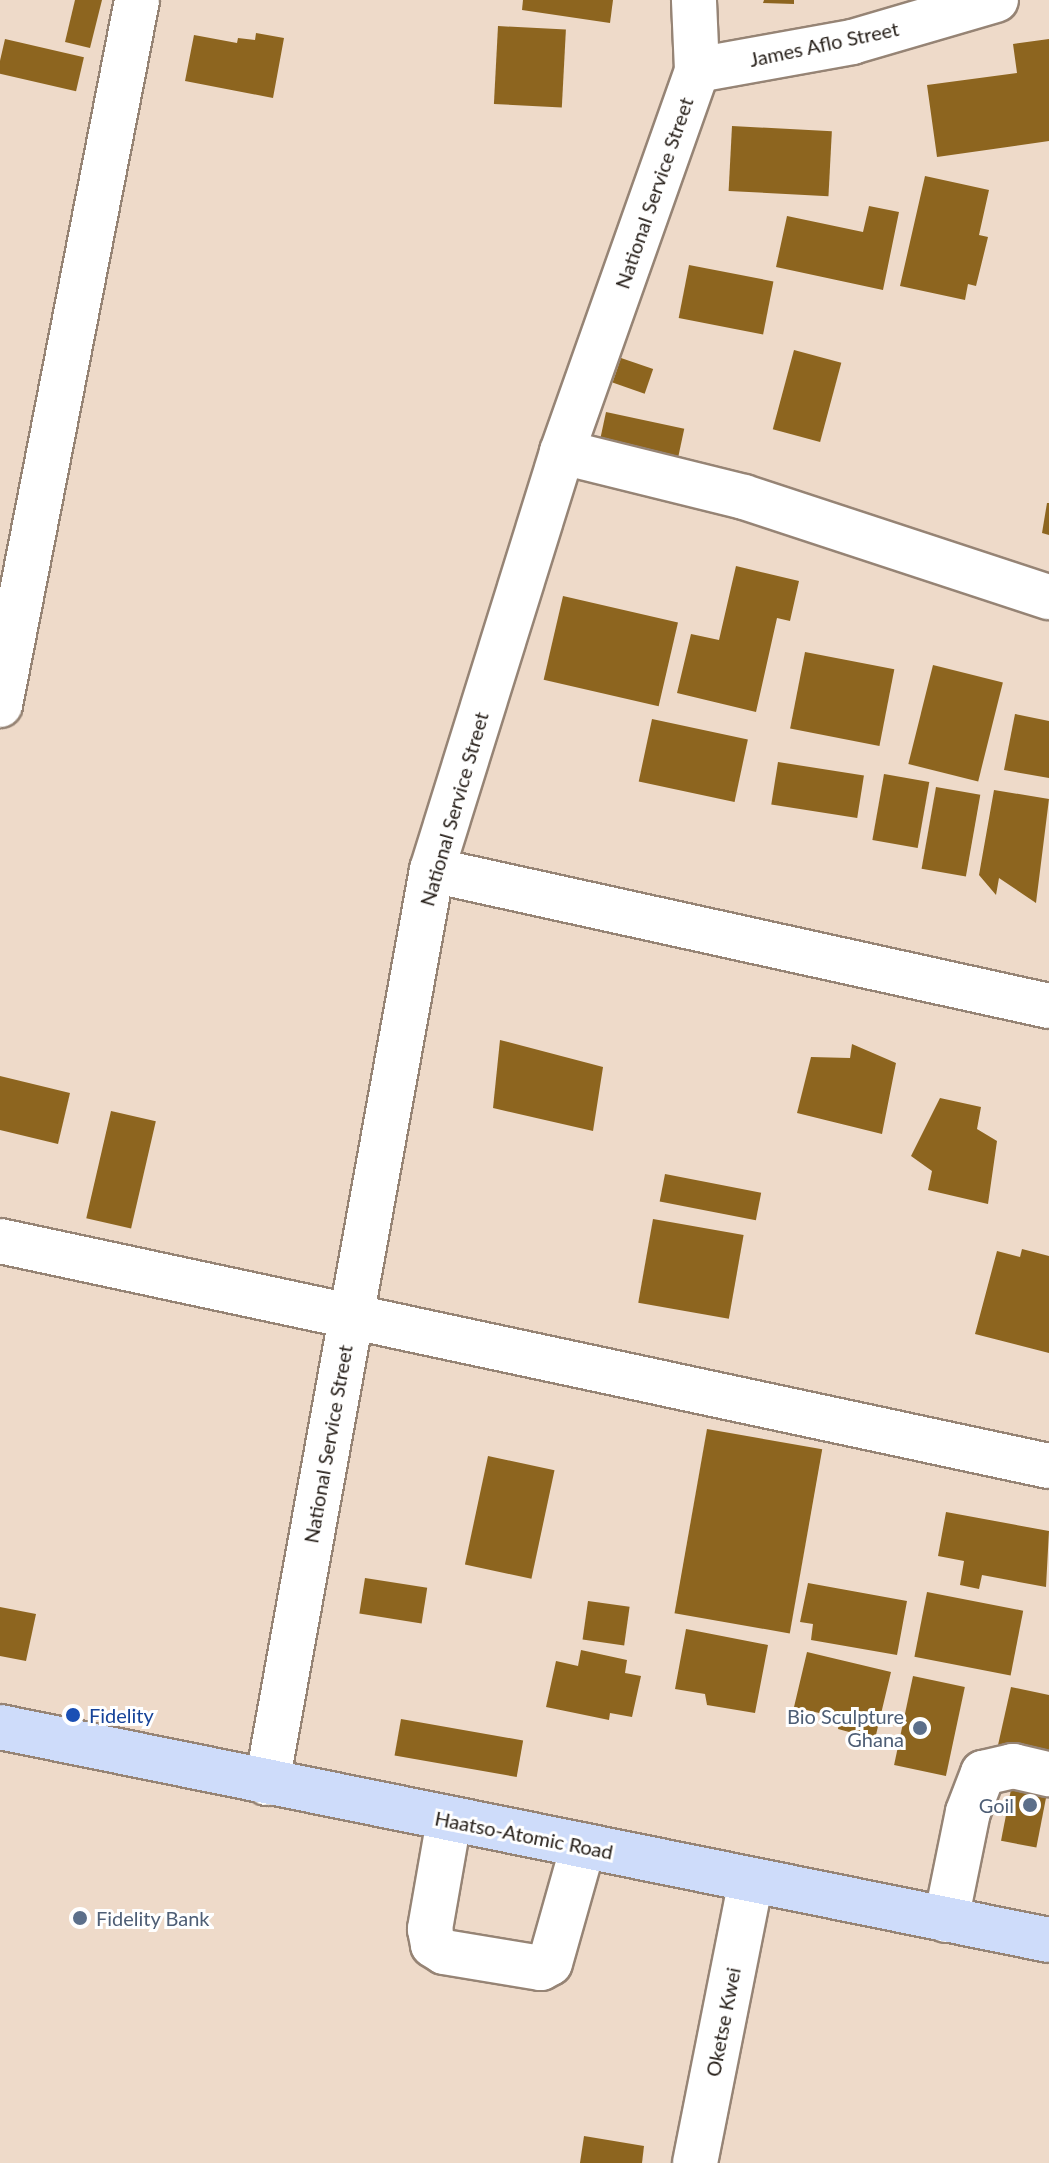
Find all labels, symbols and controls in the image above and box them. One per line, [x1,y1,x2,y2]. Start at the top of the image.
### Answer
street label: James Aflo Street [747,16,901,72]
street label: National Service Street [610,94,698,292]
street label: National Service Street [415,709,493,909]
street label: National Service Street [299,1343,357,1545]
place label: Fidelity [89,1703,154,1727]
place label: Bio Sculpture Ghana [787,1704,904,1751]
marker: Fidelity [64,1706,82,1724]
marker: Bio Sculpture Ghana [911,1719,929,1737]
place label: Goil [979,1793,1014,1817]
marker: Goil [1021,1796,1039,1814]
street label: Haatso-Atomic Road [433,1806,615,1864]
place label: Fidelity Bank [96,1906,210,1930]
marker: Fidelity Bank [71,1909,89,1927]
street label: Oketse Kwei [701,1965,745,2079]

